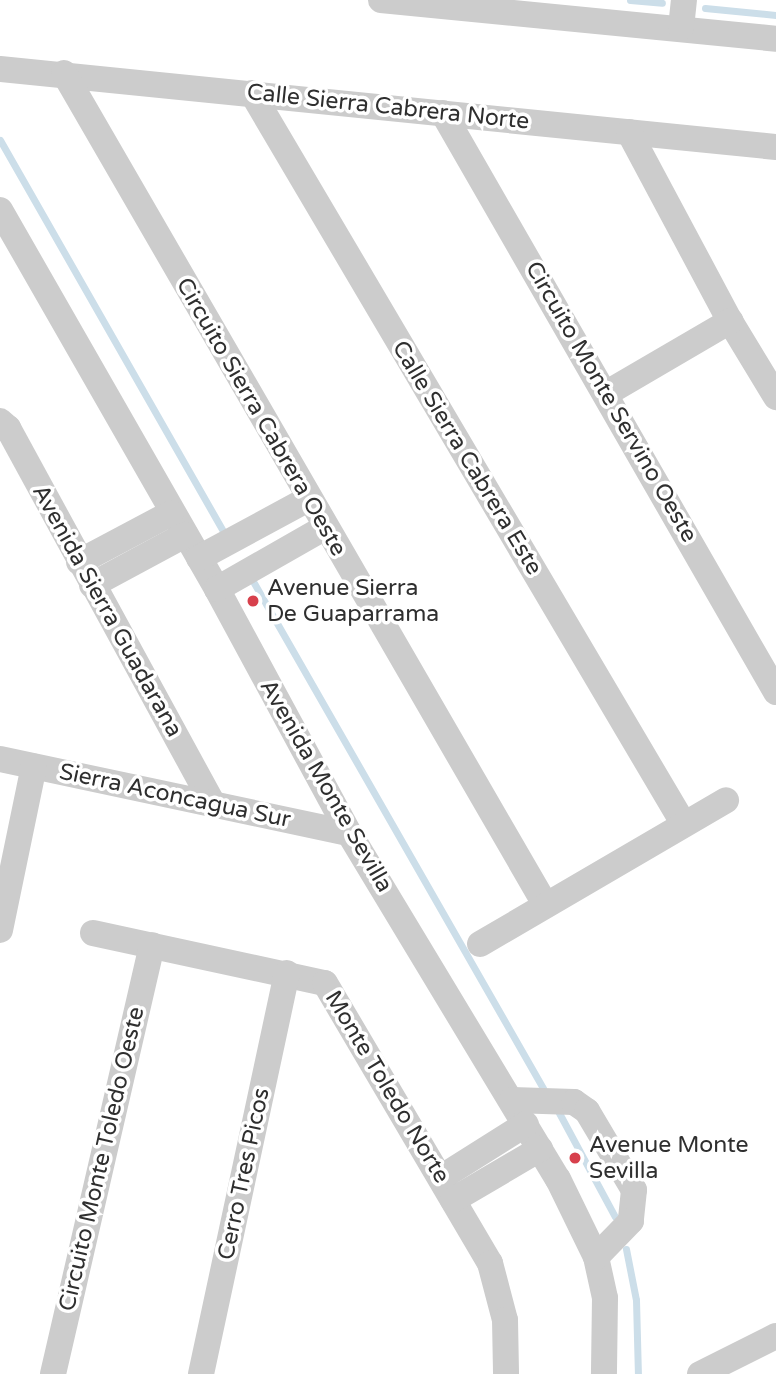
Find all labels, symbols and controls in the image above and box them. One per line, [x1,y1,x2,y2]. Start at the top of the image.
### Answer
street label: Calle Sierra Cabrera Norte [245,78,531,136]
street label: Circuito Monte Servino Oeste [519,257,703,547]
street label: Circuito Sierra Cabrera Oeste [170,273,352,561]
street label: Calle Sierra Cabrera Este [386,336,548,580]
street label: Avenida Sierra Guadarana [26,480,188,742]
place label: Avenue Sierra De Guaparrama [267,574,439,628]
marker: Avenue Sierra De Guaparrama [245,593,261,609]
street label: Avenida Monte Sevilla [254,675,398,897]
street label: Sierra Aconcagua Sur [57,758,293,834]
street label: Monte Toledo Norte [319,986,455,1188]
street label: Circuito Monte Toledo Oeste [54,1004,150,1314]
street label: Cerro Tres Picos [212,1085,276,1263]
place label: Avenue Monte Sevilla [589,1131,749,1185]
marker: Avenue Monte Sevilla [567,1150,583,1166]

